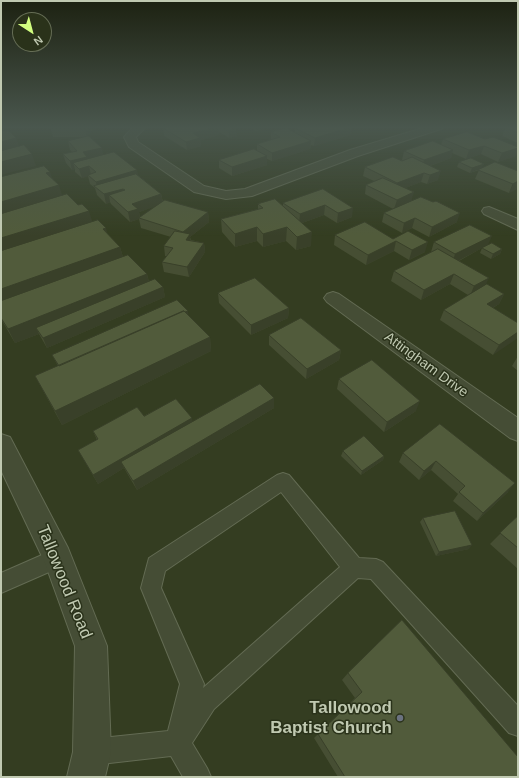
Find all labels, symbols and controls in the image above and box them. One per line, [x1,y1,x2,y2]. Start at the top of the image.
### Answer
north arrow [12,12,52,52]
text: N [32,34,45,48]
street label: Attingham Drive [381,329,471,401]
street label: Tallowood Road [32,522,96,642]
place label: Tallowood Baptist Church [270,698,392,738]
marker: Tallowood Baptist Church [395,713,405,723]

